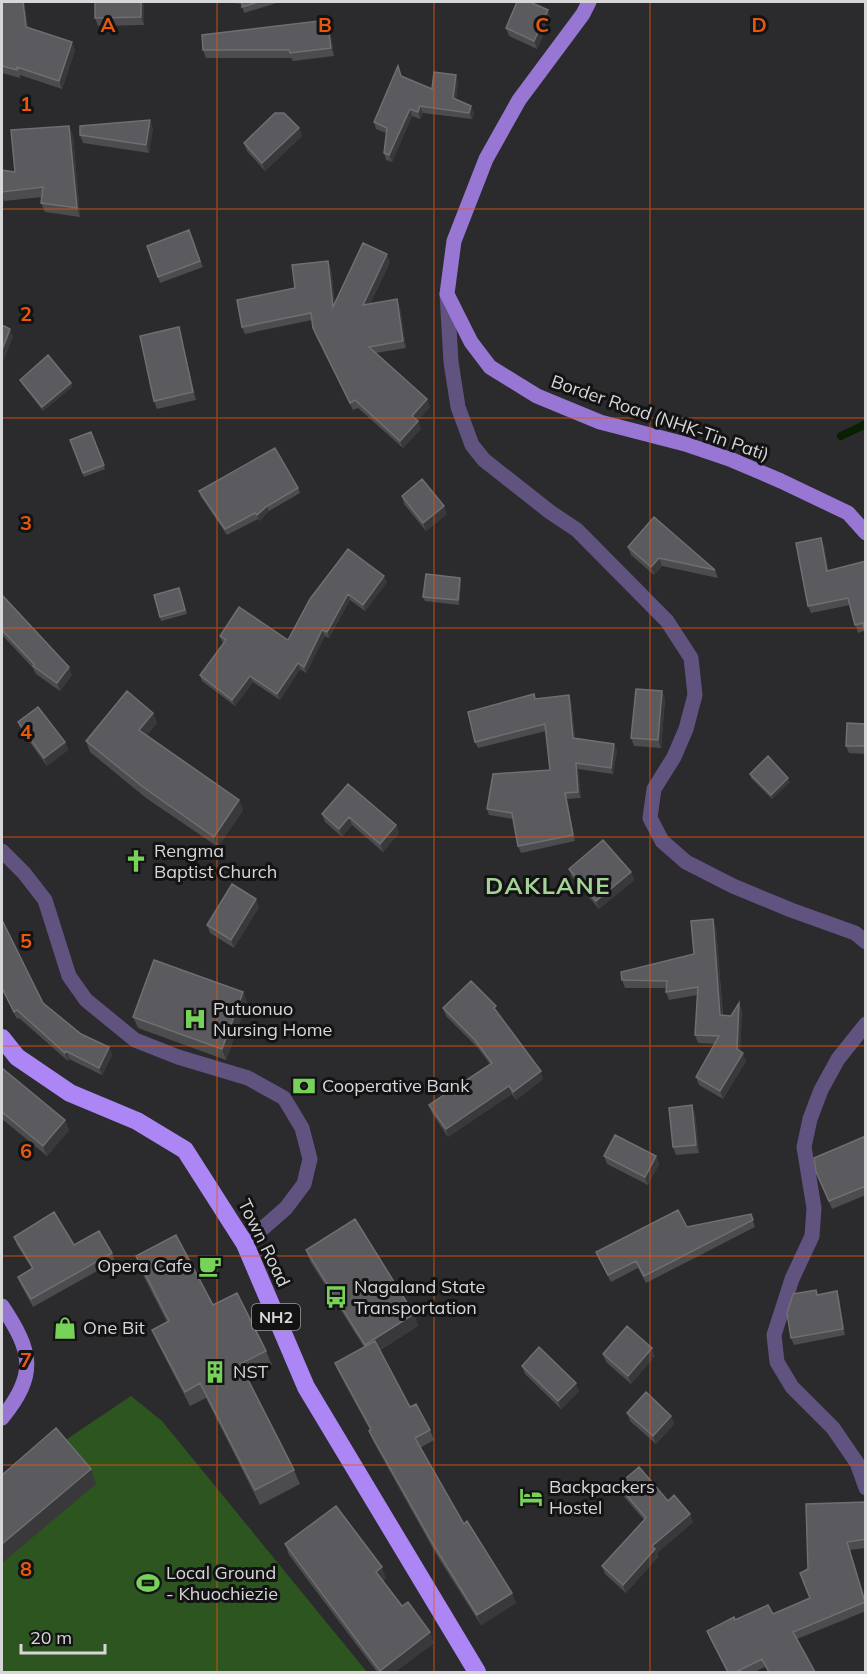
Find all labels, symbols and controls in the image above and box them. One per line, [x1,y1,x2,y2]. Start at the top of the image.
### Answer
text: A [101,12,116,37]
text: B [318,12,332,37]
text: C [535,12,549,37]
text: D [751,12,767,37]
text: 1 [20,91,32,116]
text: 2 [20,301,32,326]
street label: Border Road (NHK-Tin Pati) [548,369,772,466]
text: 3 [20,510,32,535]
text: 4 [20,719,32,744]
place label: Rengma Baptist Church [154,839,277,883]
church icon: Rengma Baptist Church [123,848,149,874]
district label: DAKLANE [485,870,611,900]
text: 5 [20,928,32,953]
place label: Putuonuo Nursing Home [213,997,332,1041]
hospital icon: Putuonuo Nursing Home [182,1006,208,1032]
bank icon: Cooperative Bank [291,1073,317,1099]
place label: Cooperative Bank [322,1074,470,1097]
text: 6 [20,1138,32,1163]
street label: Town Road [233,1195,296,1290]
cafe icon: Opera Cafe [197,1253,223,1279]
place label: Opera Cafe [97,1254,192,1277]
place label: Nagaland State Transportation [354,1275,485,1319]
bus stop icon: Nagaland State Transportation [323,1284,349,1310]
road number: NH2 [252,1304,300,1330]
shop icon: One Bit [52,1315,78,1341]
place label: One Bit [83,1316,145,1339]
text: 7 [20,1347,32,1372]
building icon: NST [202,1359,228,1385]
place label: NST [233,1360,268,1383]
place label: Backpackers Hostel [549,1475,655,1519]
hotel icon: Backpackers Hostel [518,1484,544,1510]
text: 8 [20,1556,32,1581]
place label: Local Ground - Khuochiezie [166,1561,278,1605]
sports icon: Local Ground - Khuochiezie [135,1570,161,1596]
scale bar [21,1617,105,1655]
text: 20 m [30,1626,72,1649]

